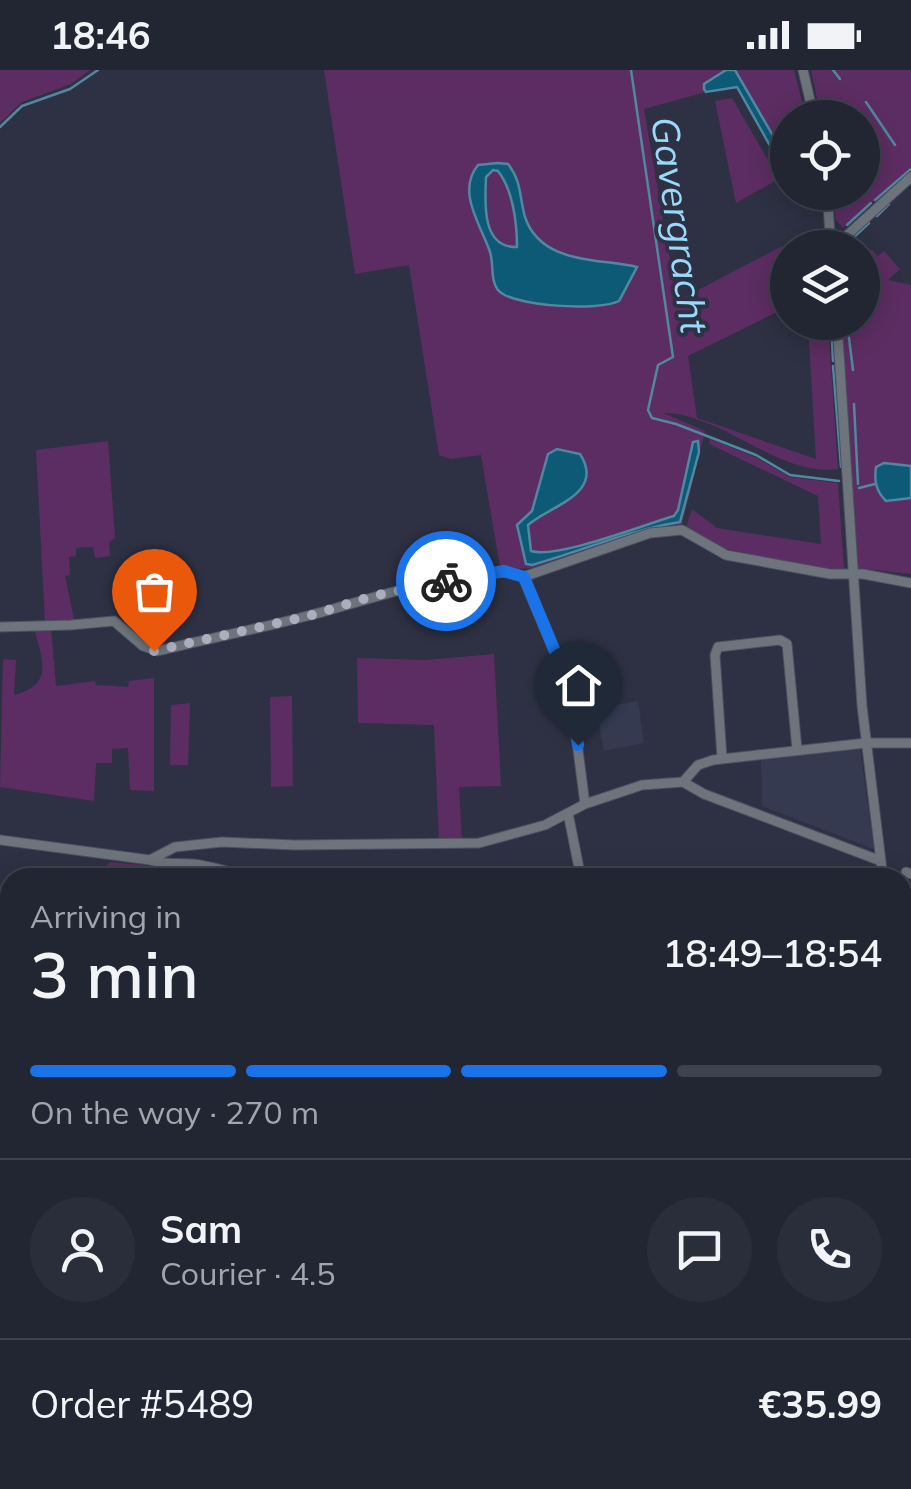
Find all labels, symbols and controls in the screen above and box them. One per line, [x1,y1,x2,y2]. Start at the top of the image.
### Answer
text: 18:46 [50,11,151,59]
map controls [770,100,880,340]
button: locate [770,100,880,210]
water label: Gavergracht [641,113,719,338]
button: layers [770,230,880,340]
courier [396,531,496,631]
pin [112,549,197,652]
icon: bike [419,554,474,609]
icon: bag [127,564,182,619]
pin [536,643,621,746]
icon: home [551,658,606,713]
text: Arriving in [30,896,182,936]
text: 18:49–18:54 [662,929,882,977]
text: 3 min [30,933,199,1014]
text: On the way · 270 m [30,1092,319,1132]
button: person [30,1197,135,1302]
button: chat [647,1197,752,1302]
button: phone [777,1197,882,1302]
text: Sam [160,1205,242,1253]
text: Courier · 4.5 [160,1253,336,1293]
text: Order #5489 [30,1380,254,1428]
text: €35.99 [759,1380,882,1428]

